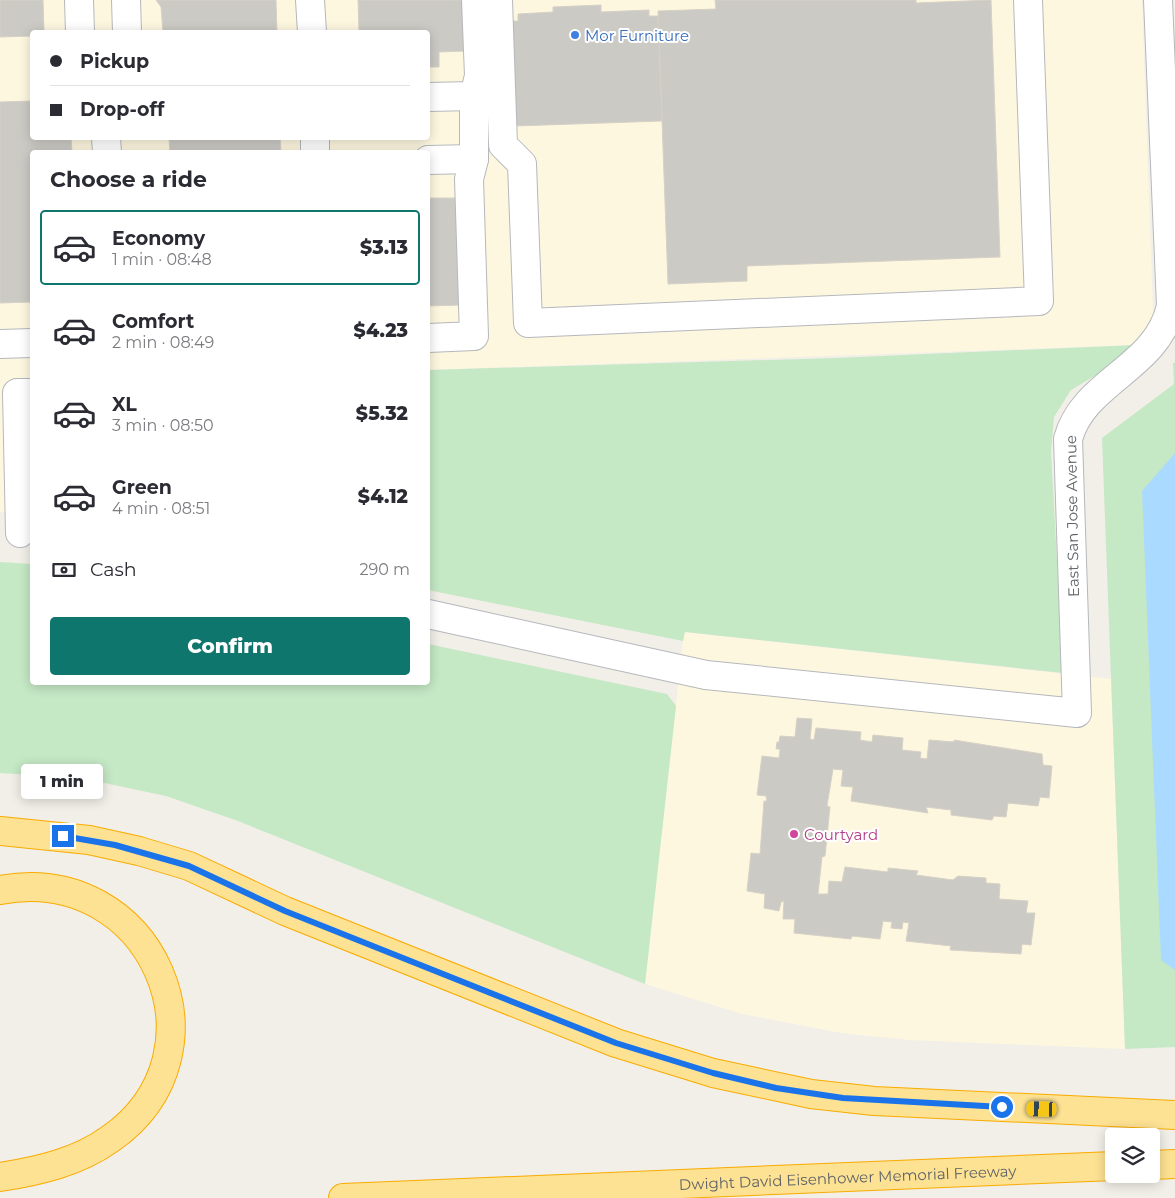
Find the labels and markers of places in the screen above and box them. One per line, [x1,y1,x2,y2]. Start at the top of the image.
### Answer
place label: Mor Furniture [585,26,689,45]
marker: Mor Furniture [569,29,581,41]
place label: Courtyard [804,825,878,844]
marker: Courtyard [788,828,800,840]

